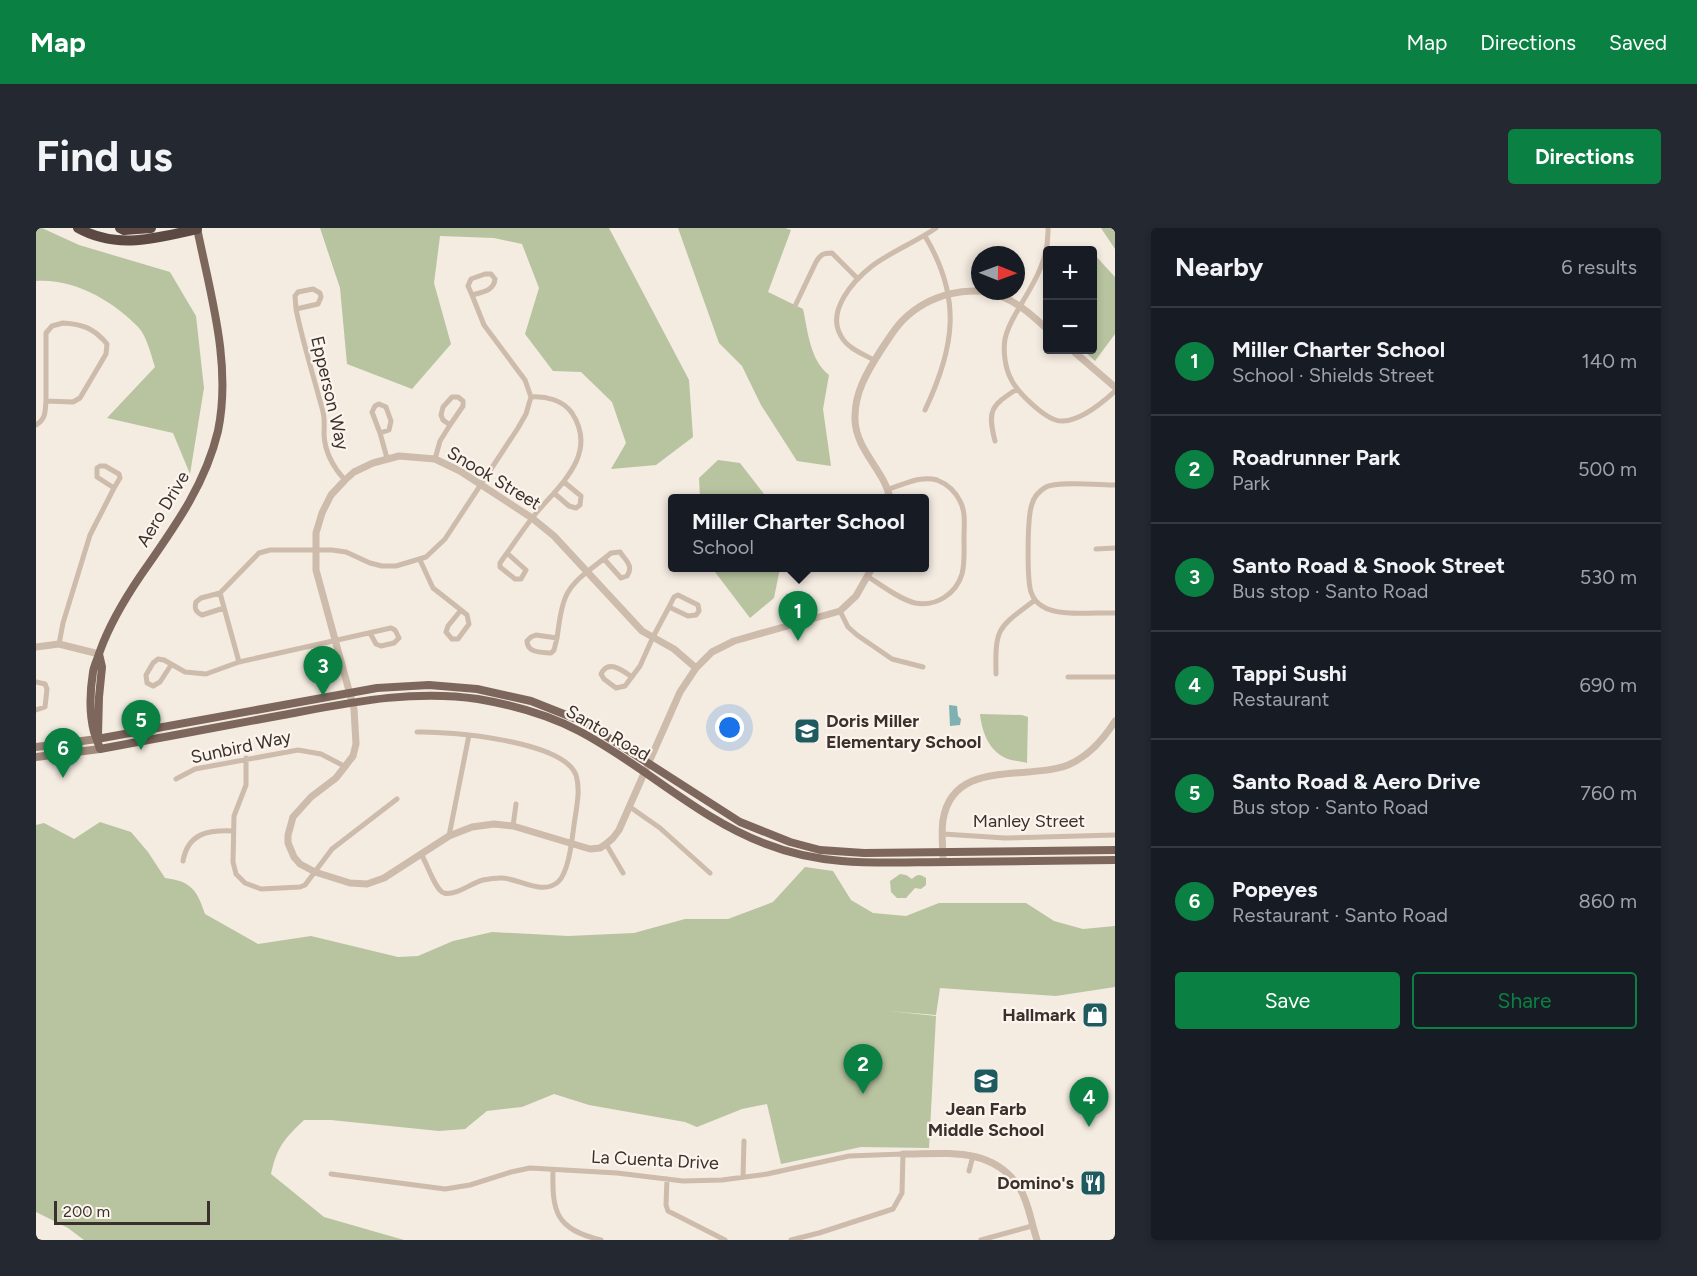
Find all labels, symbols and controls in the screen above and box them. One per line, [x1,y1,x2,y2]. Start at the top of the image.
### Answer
text: Map [30,25,86,59]
text: Map [1406,30,1447,55]
text: Directions [1480,30,1576,55]
text: Saved [1609,30,1667,55]
button: Directions [1508,129,1661,184]
text: Find us [36,131,173,182]
north arrow [971,246,1025,300]
map controls [1043,246,1097,354]
button: + [1043,246,1097,300]
text: Nearby [1175,251,1263,283]
text: 6 results [1561,255,1637,279]
button: − [1043,300,1097,354]
street label: Epperson Way [306,334,354,453]
text: Miller Charter School [1232,336,1445,363]
text: 1 [1190,349,1199,373]
text: 140 m [1582,349,1637,373]
text: School · Shields Street [1232,363,1434,387]
street label: Snook Street [443,441,545,515]
text: Roadrunner Park [1232,444,1400,471]
text: 2 [1189,457,1200,481]
text: 500 m [1578,457,1637,481]
street label: Aero Drive [132,467,194,551]
text: Park [1232,471,1270,495]
popup [668,494,929,572]
text: Miller Charter School [692,508,905,535]
text: School [692,535,754,559]
text: Santo Road & Snook Street [1232,552,1505,579]
text: 3 [1189,565,1200,589]
text: 530 m [1580,565,1637,589]
text: Bus stop · Santo Road [1232,579,1429,603]
pin: 1 [778,592,818,641]
pin: 3 [304,646,342,696]
text: Tappi Sushi [1232,660,1347,687]
text: 4 [1188,673,1201,697]
text: 690 m [1580,673,1637,697]
text: Restaurant [1232,687,1329,711]
pin: 5 [122,700,160,750]
street label: Santo Road [562,700,654,766]
place label: Doris Miller Elementary School [826,710,981,753]
your location [715,713,744,742]
school or university icon: Doris Miller Elementary School [792,716,822,746]
street label: Sunbird Way [189,726,294,768]
pin: 6 [44,728,82,778]
text: Santo Road & Aero Drive [1232,768,1480,795]
text: 5 [1189,781,1200,805]
text: 760 m [1580,781,1637,805]
text: Bus stop · Santo Road [1232,795,1429,819]
street label: Manley Street [973,810,1085,832]
text: Popeyes [1232,876,1318,903]
text: 6 [1189,889,1200,913]
text: 860 m [1579,889,1637,913]
text: Restaurant · Santo Road [1232,903,1448,927]
button: Save [1175,972,1400,1029]
button: Share [1412,972,1637,1029]
shop icon: Hallmark [1080,1000,1110,1030]
place label: Hallmark [1002,1004,1076,1026]
pin: 2 [844,1044,882,1094]
school or university icon: Jean Farb Middle School [971,1066,1001,1096]
pin: 4 [1070,1078,1108,1127]
place label: Jean Farb Middle School [928,1098,1044,1141]
street label: La Cuenta Drive [591,1146,720,1174]
restaurant icon: Domino's [1078,1168,1108,1198]
place label: Domino's [997,1172,1075,1194]
scale bar [54,1198,210,1226]
text: 200 m [63,1202,110,1221]

